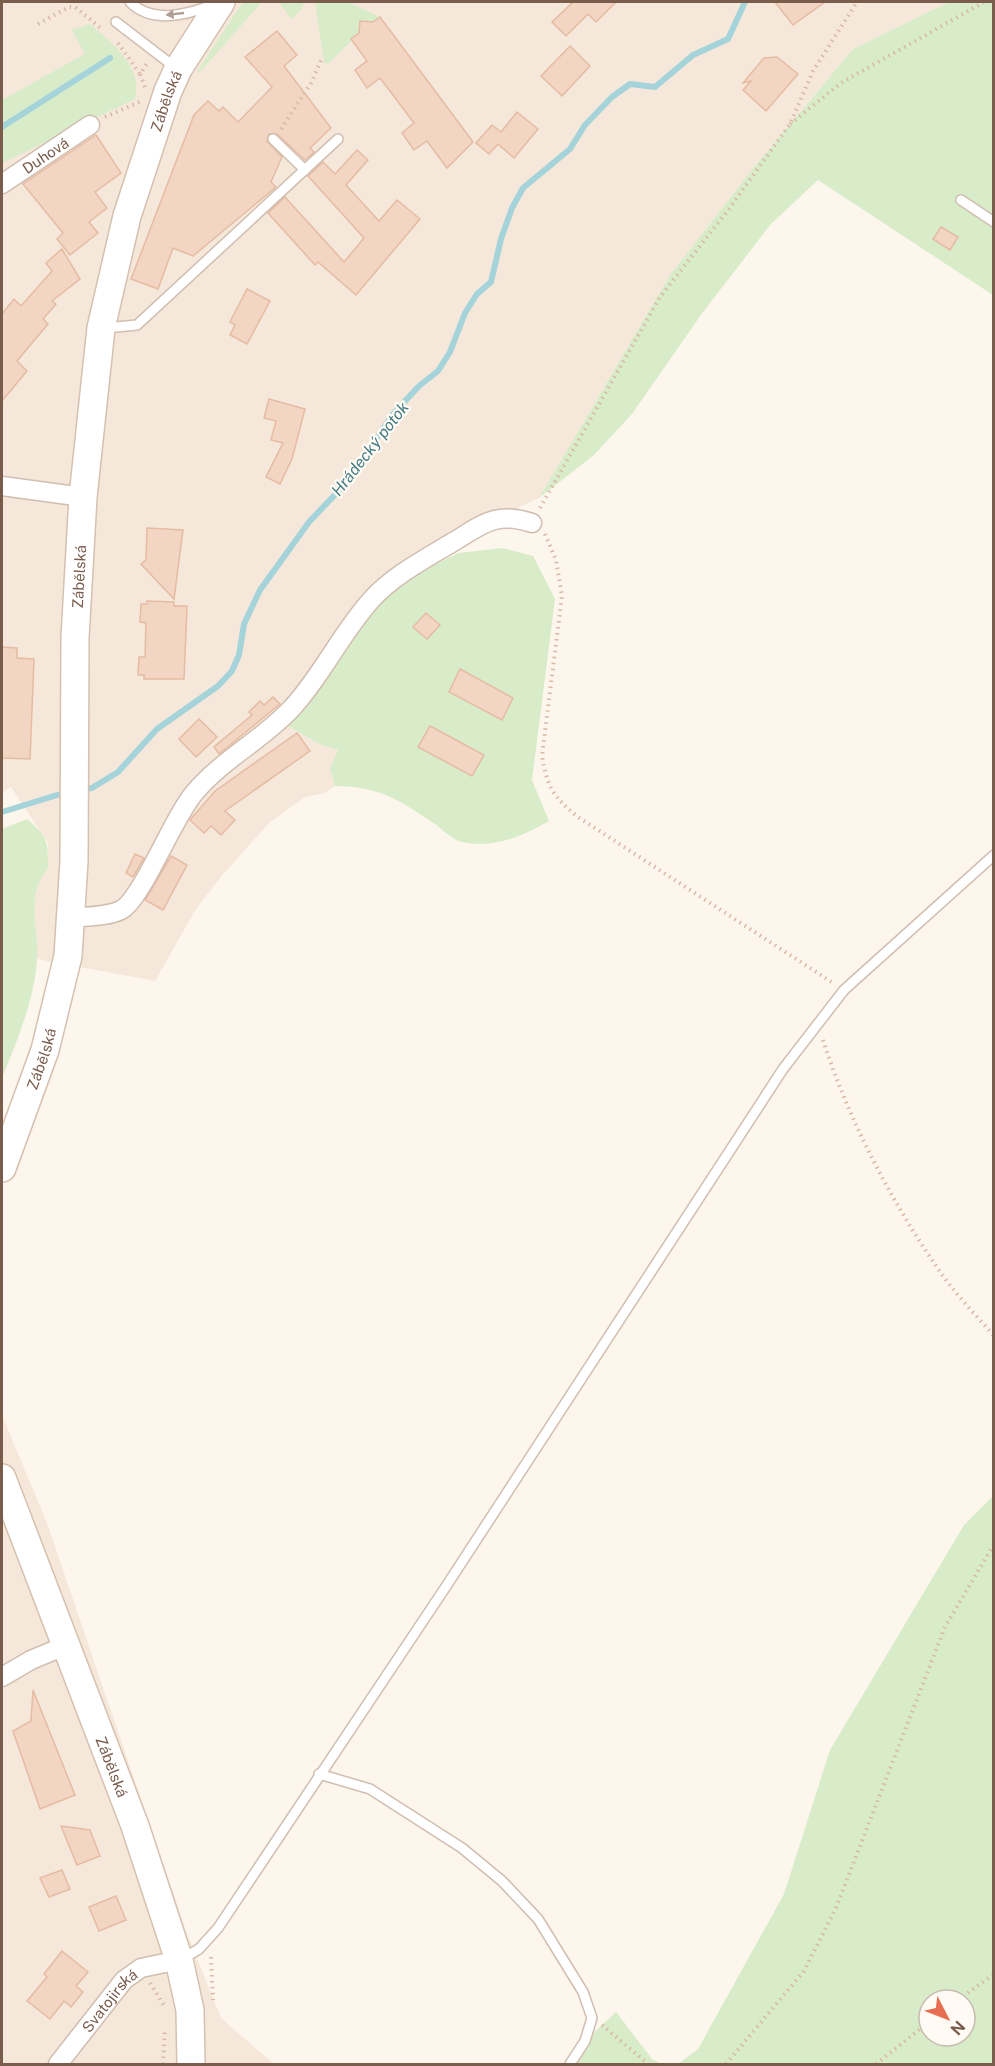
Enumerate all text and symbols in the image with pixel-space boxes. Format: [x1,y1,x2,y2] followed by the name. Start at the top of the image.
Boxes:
[165,10,184,19] one-way arrow
[147,68,185,134] street label: Zábělská
[19,134,71,177] street label: Duhová
[327,398,413,500] water label: Hrádecký potok
[68,544,89,609] street label: Zábělská
[23,1026,59,1092] street label: Zábělská
[93,1734,132,1799] street label: Zábělská
[78,1965,140,2035] street label: Svatojirská
[917,1988,977,2048] north arrow
[947,2017,969,2039] text: N

